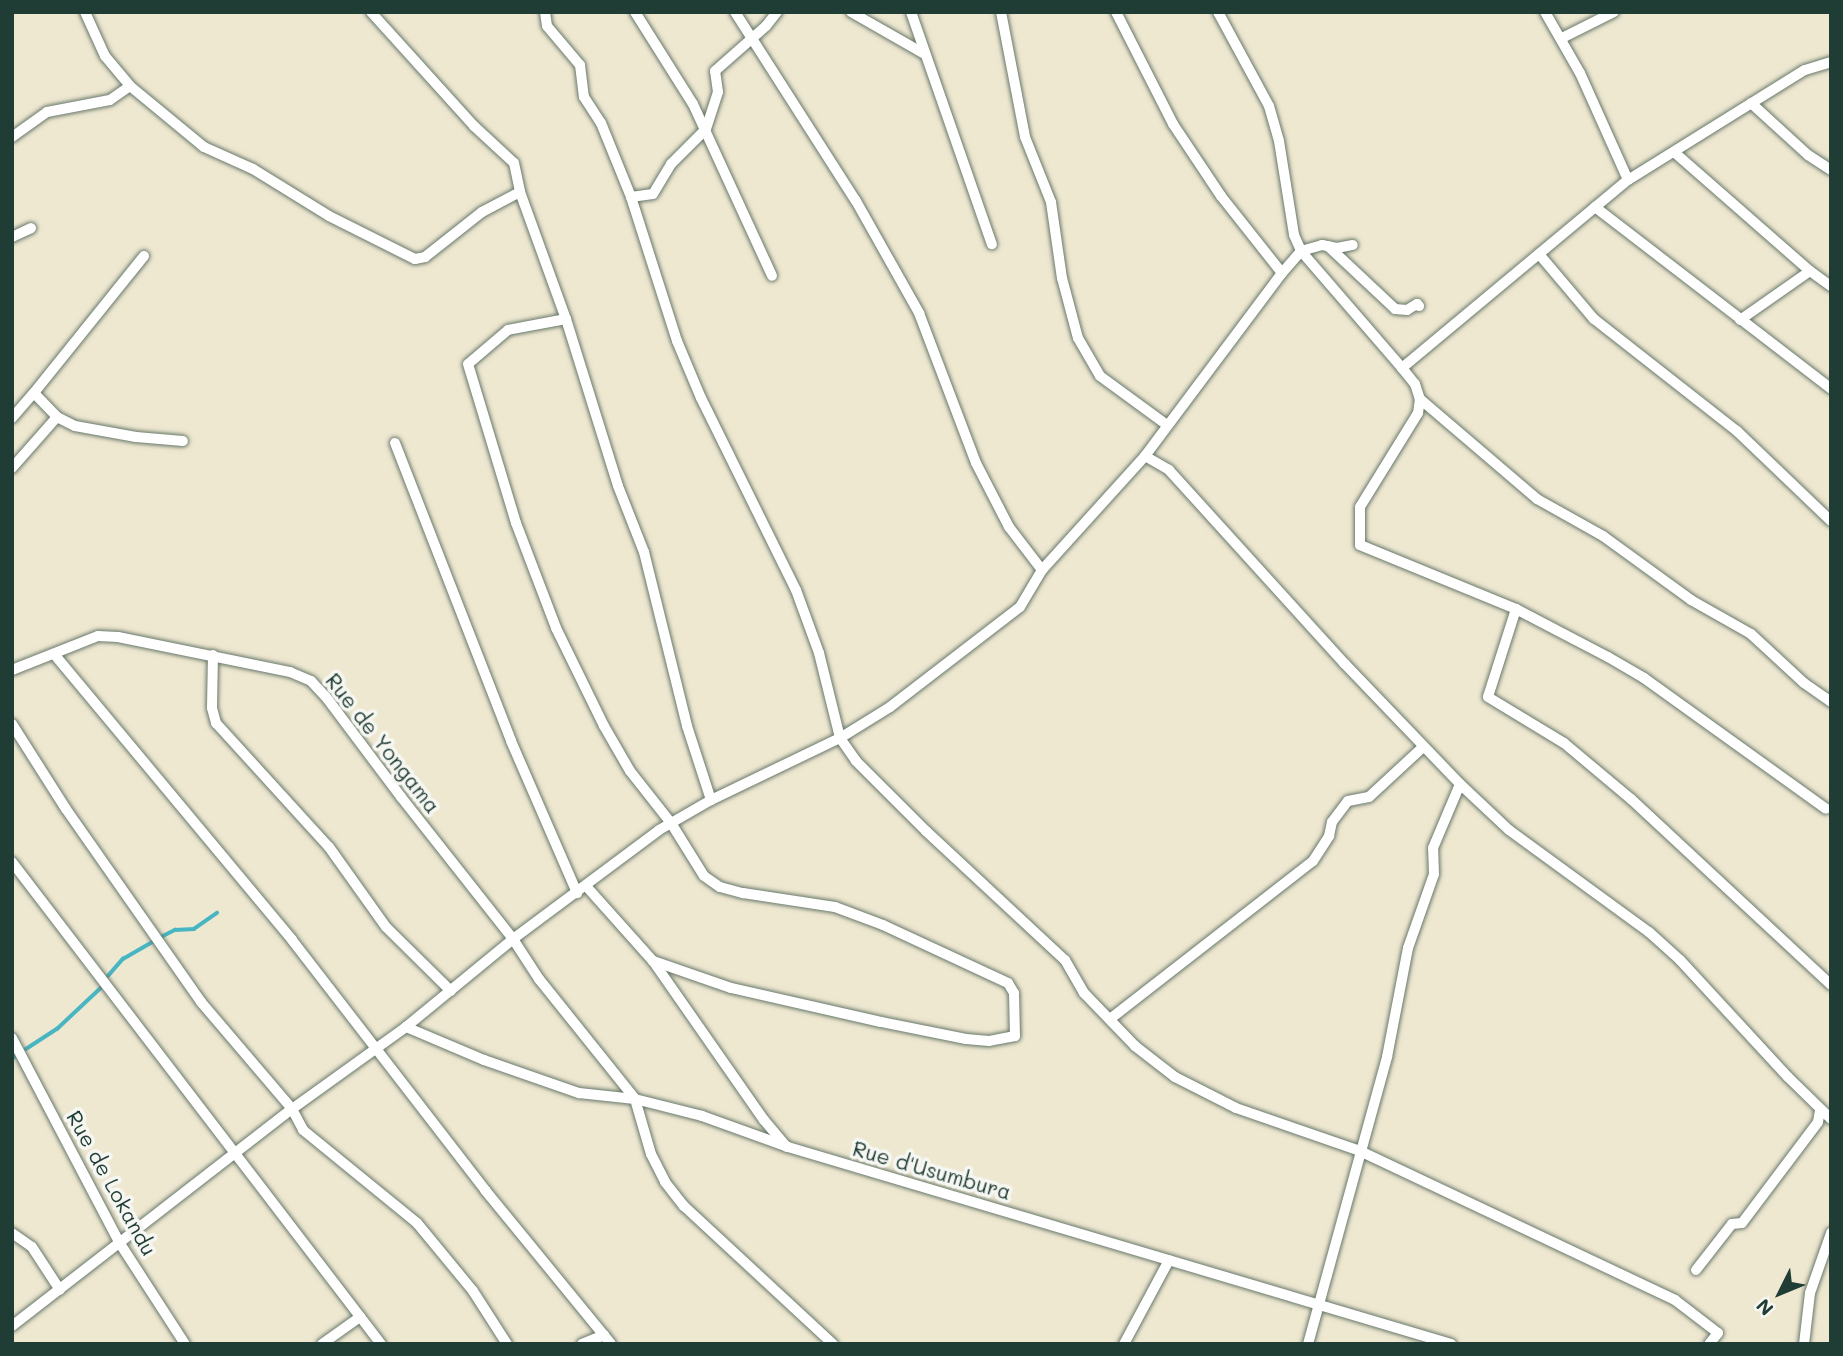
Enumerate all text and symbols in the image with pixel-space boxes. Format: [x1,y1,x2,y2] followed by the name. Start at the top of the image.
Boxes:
[321,668,445,818] street label: Rue de Yongama
[62,1106,162,1260] street label: Rue de Lokandu
[850,1135,1014,1205] street label: Rue d'Usumbura
[1745,1258,1815,1328] north arrow
[1750,1294,1778,1321] text: N

